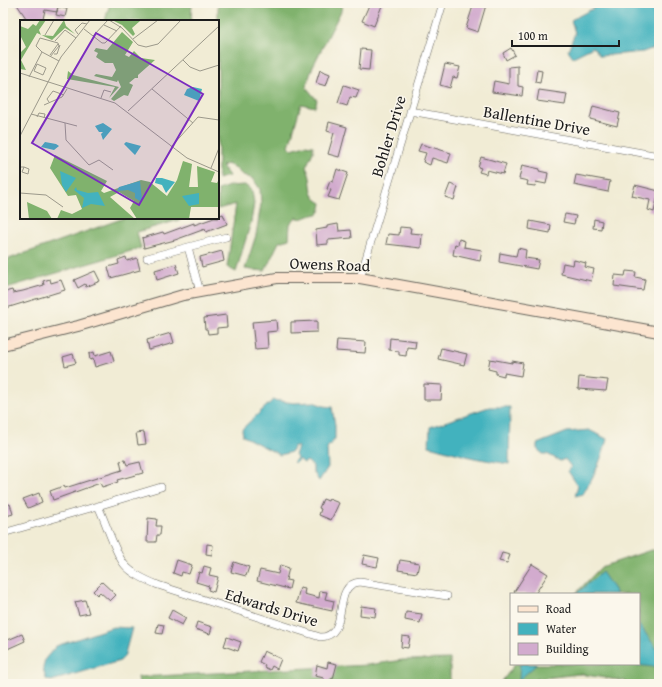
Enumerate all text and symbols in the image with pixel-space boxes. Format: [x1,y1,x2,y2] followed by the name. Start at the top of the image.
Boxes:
[20,20,219,219] inset map
[512,22,619,48] scale bar
[518,27,548,44] text: 100 m
[364,92,412,180] street label: Bohler Drive
[482,99,592,141] street label: Ballentine Drive
[289,251,371,277] street label: Owens Road
[223,581,321,633] street label: Edwards Drive
[510,593,640,665] legend
[546,600,572,617] text: Road
[546,620,576,637] text: Water
[546,640,589,657] text: Building

